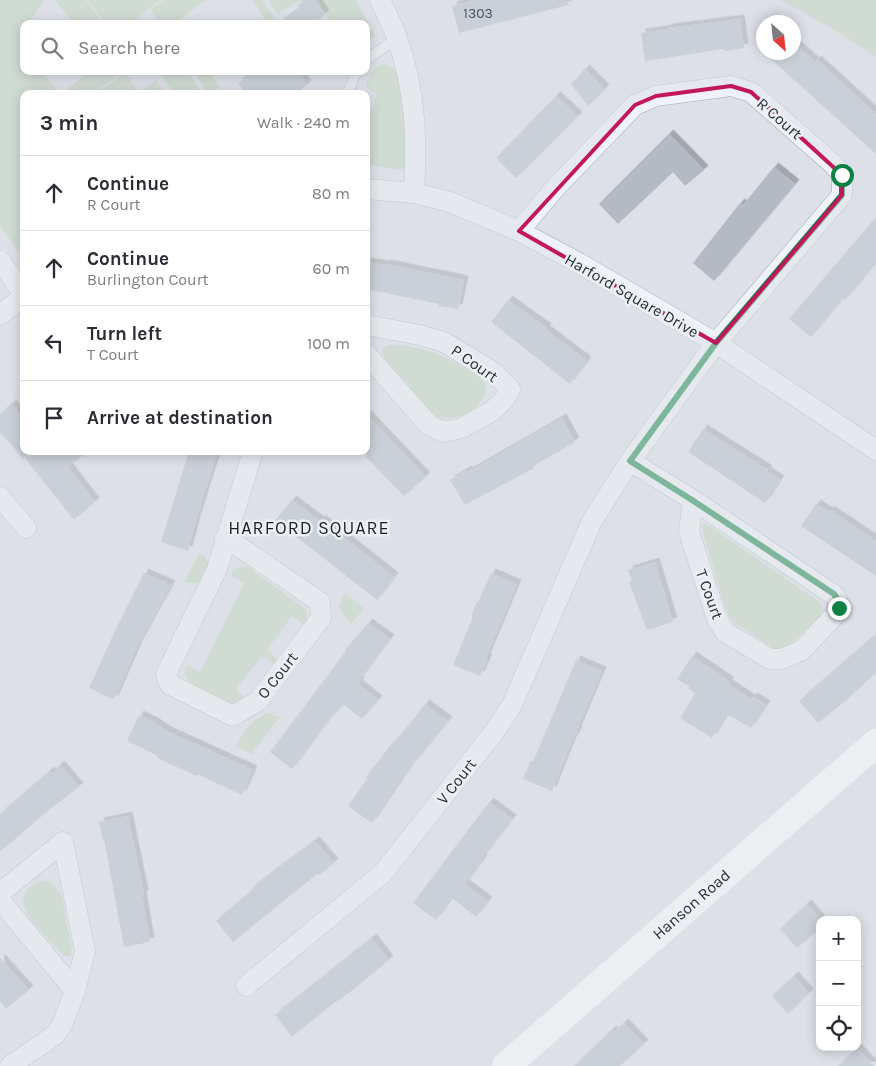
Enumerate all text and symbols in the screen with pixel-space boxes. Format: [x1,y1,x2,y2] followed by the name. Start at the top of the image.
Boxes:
[463,5,493,22] house number: 1303
[756,15,801,60] north arrow
[20,20,370,75] search box
[38,34,66,62] icon: search
[78,37,180,59] text: Search here
[753,94,806,143] street label: R Court
[40,111,98,135] text: 3 min
[257,113,350,132] text: Walk · 240 m
[831,164,854,187] route start
[87,173,169,195] text: Continue
[40,179,68,207] icon: ahead
[312,184,350,203] text: 80 m
[87,195,141,214] text: R Court
[87,248,169,270] text: Continue
[562,249,702,341] street label: Harford Square Drive
[40,254,68,282] icon: ahead
[313,259,350,278] text: 60 m
[87,270,209,289] text: Burlington Court
[87,323,162,345] text: Turn left
[40,329,68,357] icon: left
[307,334,350,353] text: 100 m
[448,341,502,386] street label: P Court
[87,345,139,364] text: T Court
[40,404,68,432] icon: arrive
[87,407,273,429] text: Arrive at destination
[228,517,390,539] district label: HARFORD SQUARE
[692,567,727,622] street label: T Court
[828,597,851,620] route end
[253,648,302,703] street label: O Court
[433,755,480,808] street label: V Court
[649,866,734,943] street label: Hanson Road
[816,916,861,1051] map controls
[816,916,861,961] button: +
[816,961,861,1006] button: −
[816,1006,861,1051] button: locate

